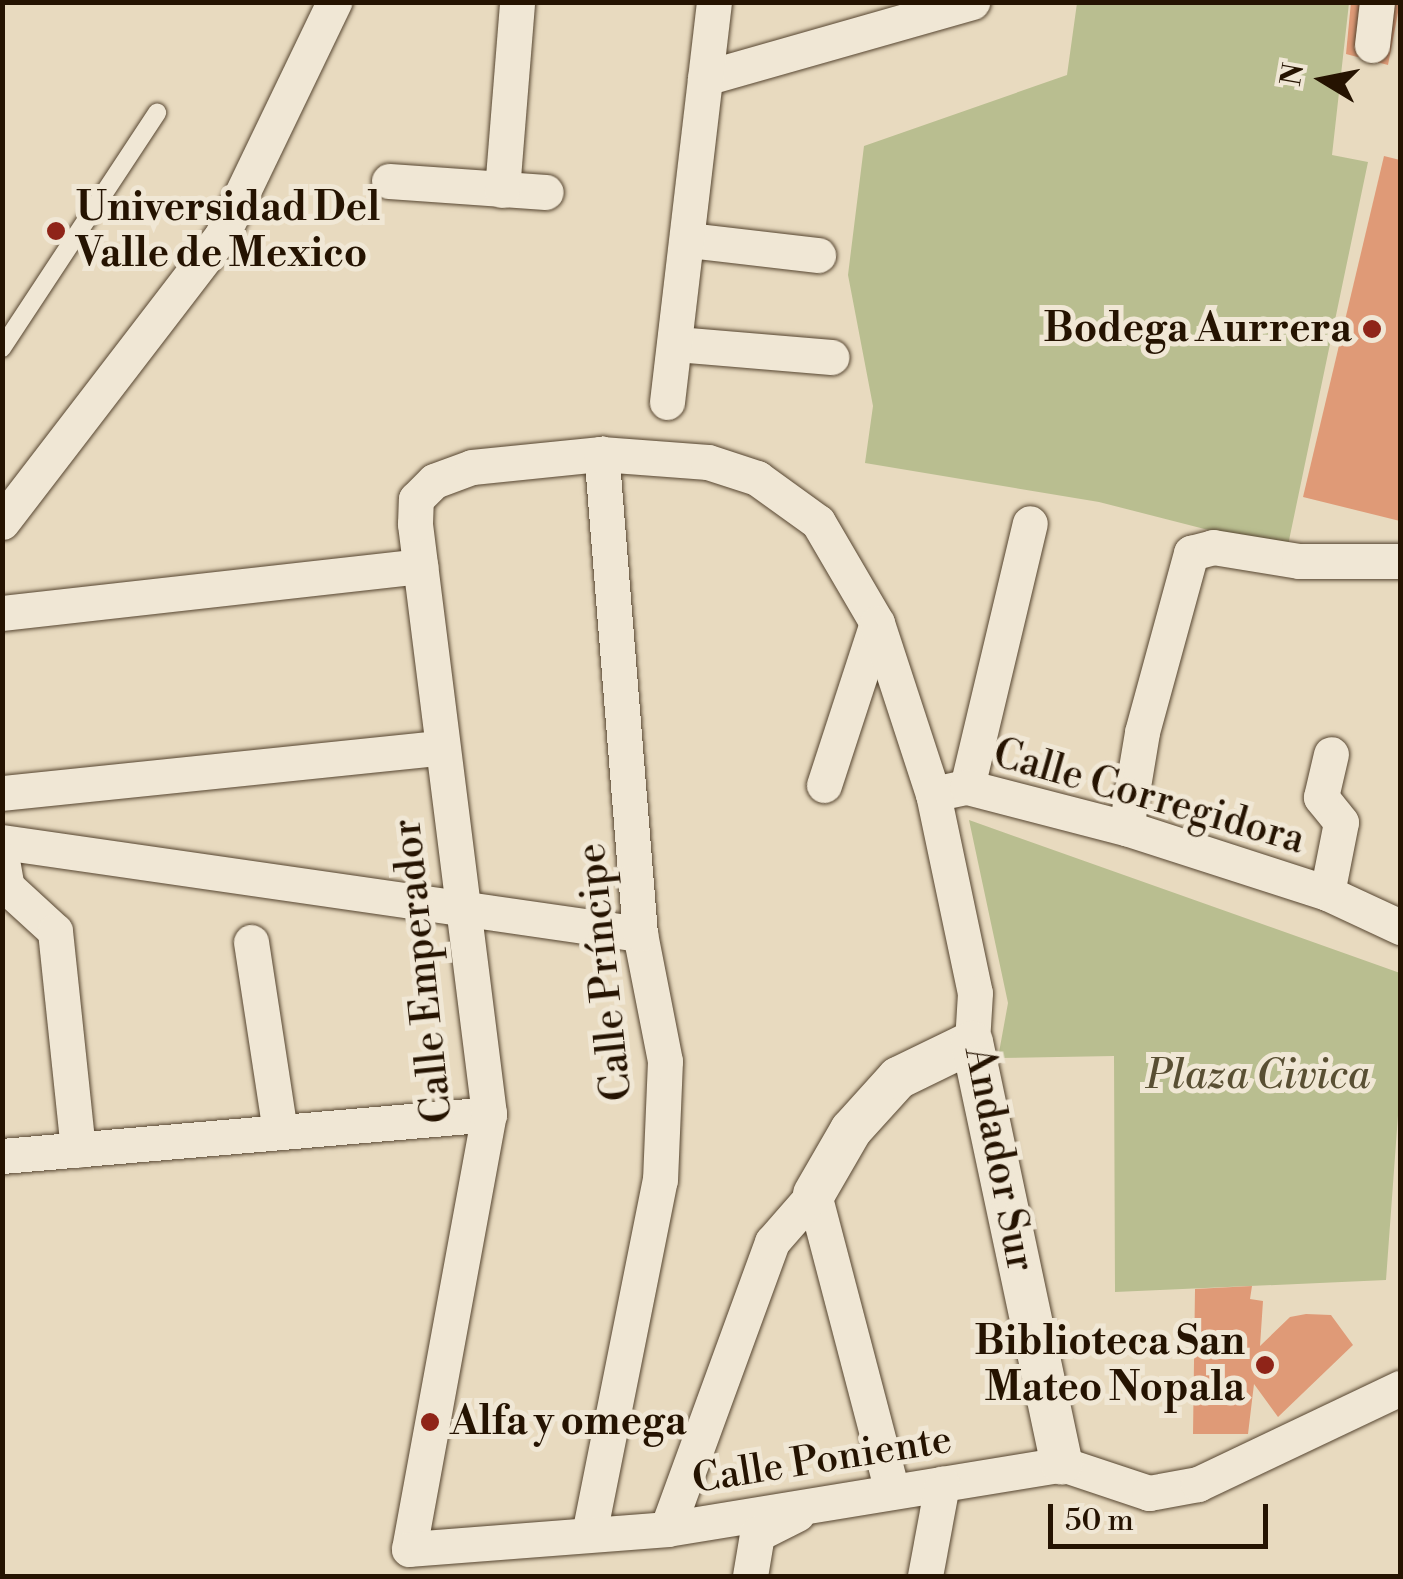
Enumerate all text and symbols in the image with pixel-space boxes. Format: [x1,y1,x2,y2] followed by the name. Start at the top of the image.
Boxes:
[1273,30,1373,130] north arrow
[1274,61,1312,89] text: N
[76,184,380,278] place label: Universidad Del Valle de Mexico
[45,220,67,242] marker: Universidad Del Valle de Mexico
[1044,305,1352,353] place label: Bodega Aurrera
[1361,318,1383,340] marker: Bodega Aurrera
[988,730,1310,864] street label: Calle Corregidora
[383,817,463,1125] street label: Calle Emperador
[568,841,642,1103] street label: Calle Príncipe
[954,1043,1044,1275] street label: Andador Sur
[1146,1052,1370,1100] park label: Plaza Civica
[974,1318,1245,1412] place label: Biblioteca San Mateo Nopala
[1254,1354,1276,1376] marker: Biblioteca San Mateo Nopala
[450,1398,687,1446] place label: Alfa y omega
[419,1411,441,1433] marker: Alfa y omega
[689,1416,955,1504] street label: Calle Poniente
[1053,1484,1273,1546] scale bar
[1065,1502,1134,1540] text: 50 m

